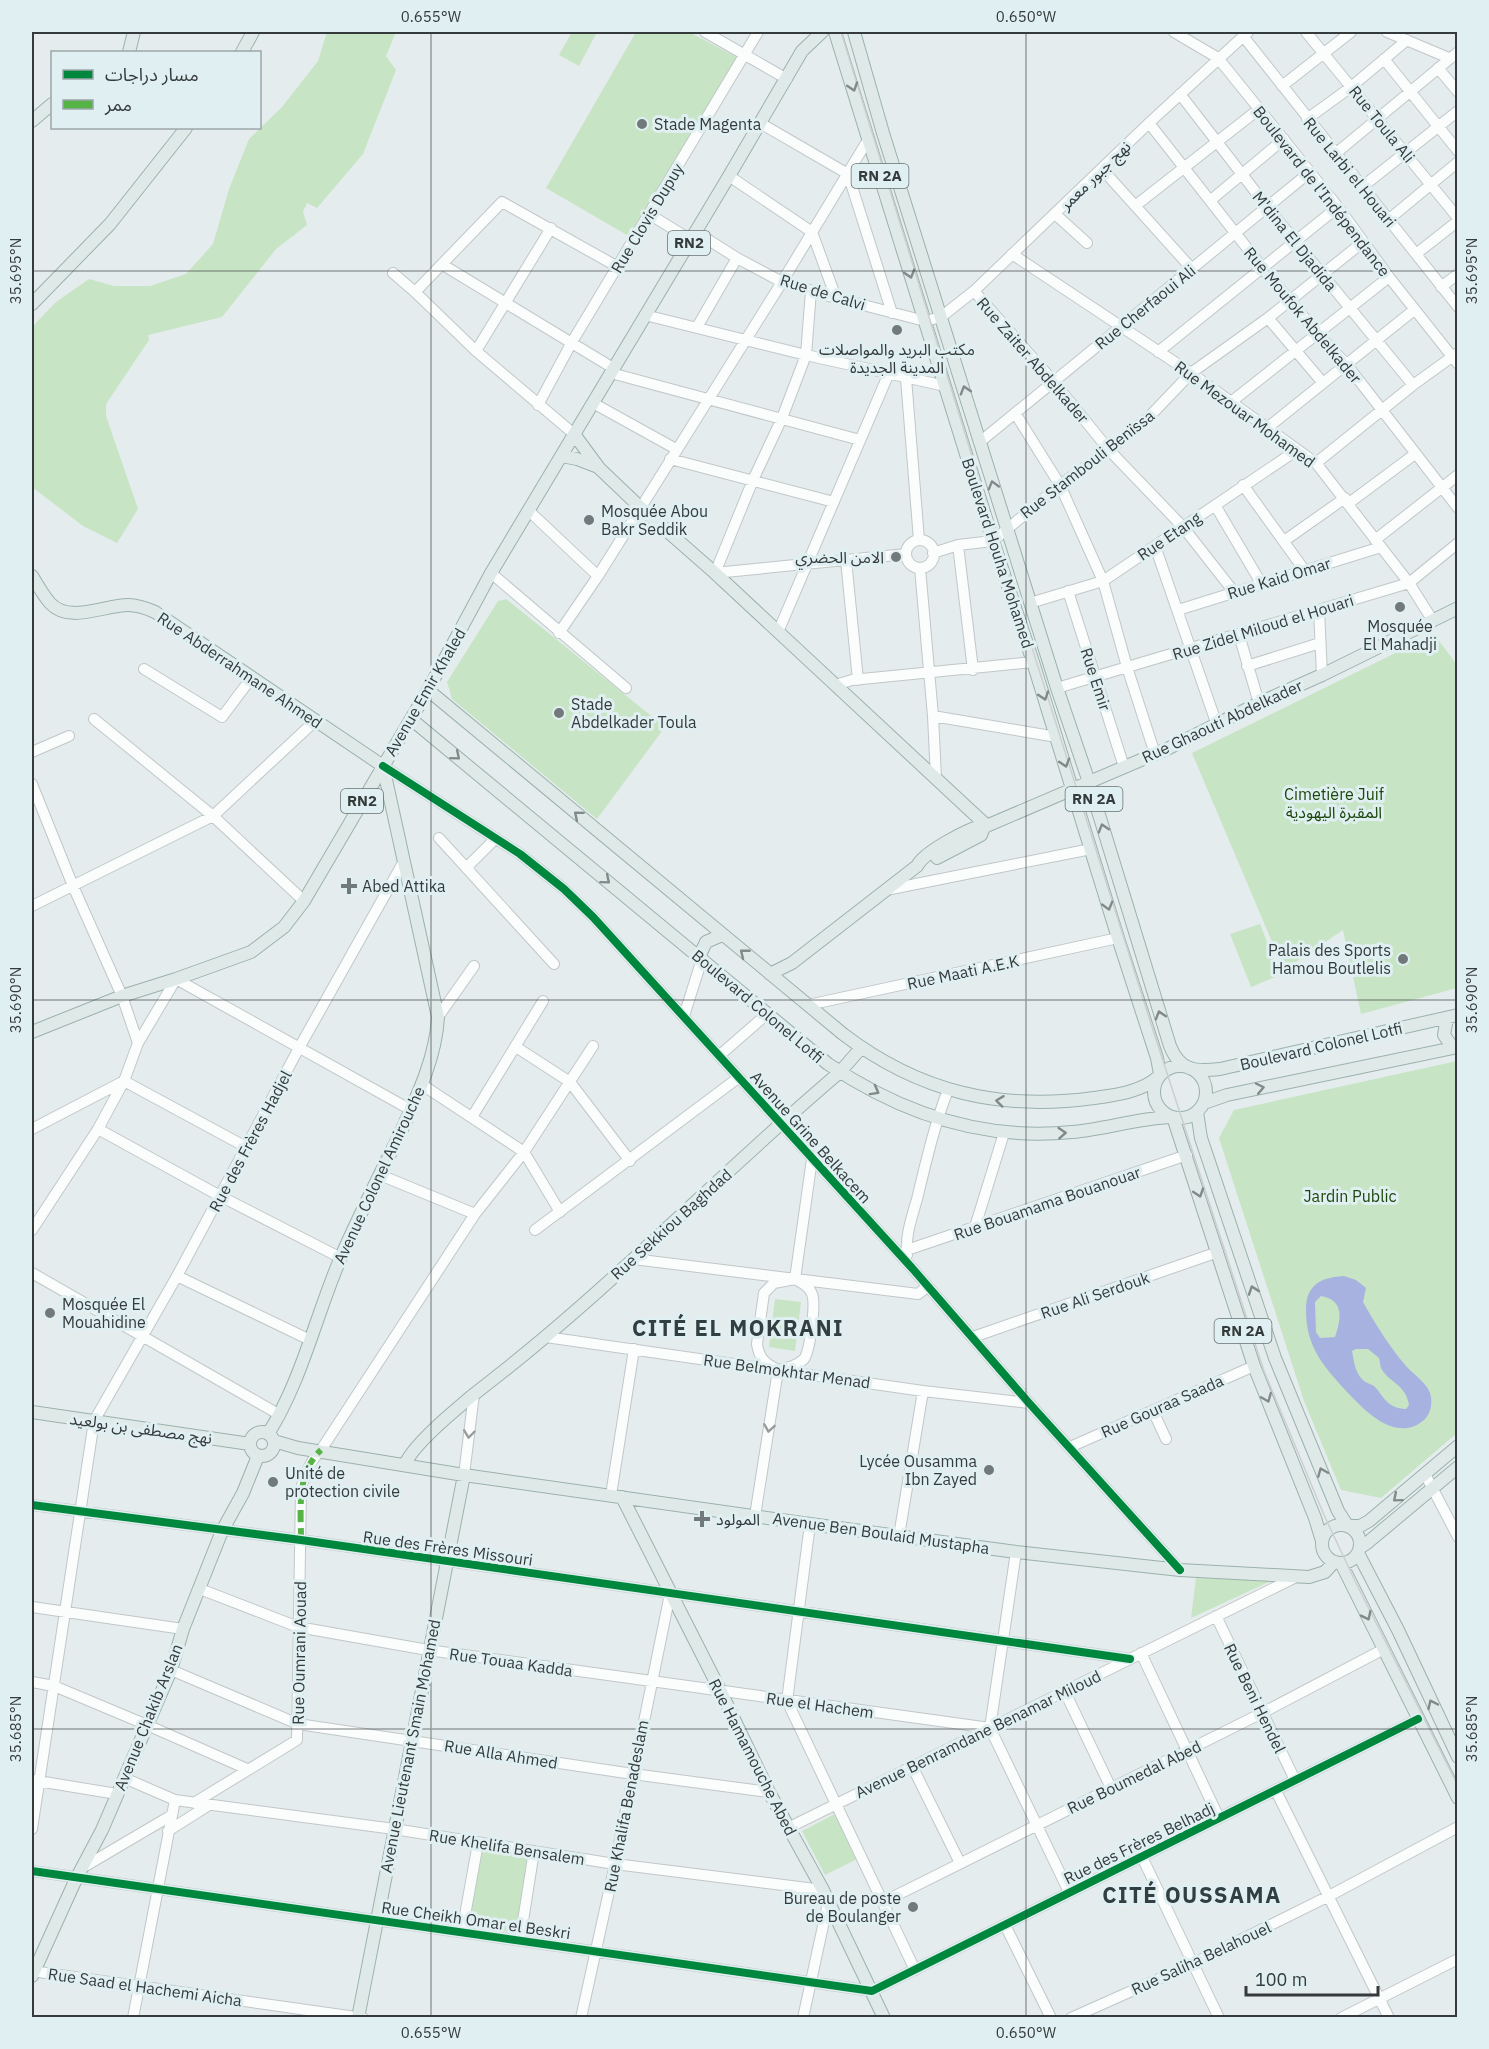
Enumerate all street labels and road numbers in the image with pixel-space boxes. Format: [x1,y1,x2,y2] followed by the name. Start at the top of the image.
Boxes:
[1345,81,1419,167] street label: Rue Toula Ali
[1249,102,1395,280] street label: Boulevard de l'Indépendance
[1299,113,1401,231] street label: Rue Larbi el Houari
[1055,136,1137,217] street label: نهج جبور معمر
[606,159,688,277] street label: Rue Clovis Dupuy
[852,164,908,188] road number: RN 2A
[1249,187,1342,295] street label: M'dina El Djadida
[668,231,710,255] road number: RN2
[1240,243,1366,387] street label: Rue Moufok Abdelkader
[1091,260,1199,354] street label: Rue Cherfaoui Ali
[778,270,868,314] street label: Rue de Calvi
[973,293,1093,427] street label: Rue Zaiter Abdelkader
[1171,356,1319,472] street label: Rue Mezouar Mohamed
[1016,405,1159,523] street label: Rue Stambouli Benïssa
[958,455,1038,651] street label: Boulevard Houha Mohamed
[1133,507,1205,565] street label: Rue Etang
[1225,553,1333,603] street label: Rue Kaid Omar
[1170,590,1356,664] street label: Rue Zidel Miloud el Houari
[154,607,326,733] street label: Rue Abderrahmane Ahmed
[380,624,470,760] street label: Avenue Emir Khaled
[1076,645,1116,713] street label: Rue Emir
[1139,675,1306,767] street label: Rue Ghaouti Abdelkader
[1066,787,1122,811] road number: RN 2A
[341,789,383,813] road number: RN2
[688,945,828,1067] street label: Boulevard Colonel Lotfi
[905,950,1021,994] street label: Rue Maati A.E.K
[1238,1018,1404,1074] street label: Boulevard Colonel Lotfi
[204,1067,296,1215] street label: Rue des Frères Hadjel
[746,1067,876,1207] street label: Avenue Grine Belkacem
[329,1083,429,1267] street label: Avenue Colonel Amirouche
[951,1162,1143,1244] street label: Rue Bouamama Bouanouar
[606,1164,736,1284] street label: Rue Sekkiou Baghdad
[1038,1267,1153,1323] street label: Rue Ali Serdouk
[1214,1319,1272,1343] road number: RN 2A
[702,1349,872,1393] street label: Rue Belmokhtar Menad
[1098,1370,1227,1442] street label: Rue Gouraa Saada
[68,1408,213,1451] street label: نهج مصطفى بن بولعيد
[771,1508,991,1558] street label: Avenue Ben Boulaid Mustapha
[362,1526,534,1570] street label: Rue des Frères Missouri
[288,1581,310,1725] street label: Rue Oumrani Aouad
[376,1618,444,1874] street label: Avenue Lieutenant Smain Mohamed
[1220,1640,1290,1756] street label: Rue Beni Hendel
[109,1641,187,1793] street label: Avenue Chakib Arslan
[448,1643,574,1681] street label: Rue Touaa Kadda
[852,1666,1104,1802] street label: Avenue Benramdane Benamar Miloud
[705,1675,801,1839] street label: Rue Hamamouche Abed
[765,1688,875,1722] street label: Rue el Hachem
[599,1718,653,1894] street label: Rue Khalifa Benadeslam
[443,1735,559,1773] street label: Rue Alla Ahmed
[1064,1736,1204,1818] street label: Rue Boumedal Abed
[1060,1798,1218,1888] street label: Rue des Frères Belhadj
[428,1825,586,1869] street label: Rue Khelifa Bensalem
[380,1897,572,1943] street label: Rue Cheikh Omar el Beskri
[1128,1917,1274,1999] street label: Rue Saliha Belahouel
[47,1963,244,2011] street label: Rue Saad el Hachemi Aicha

